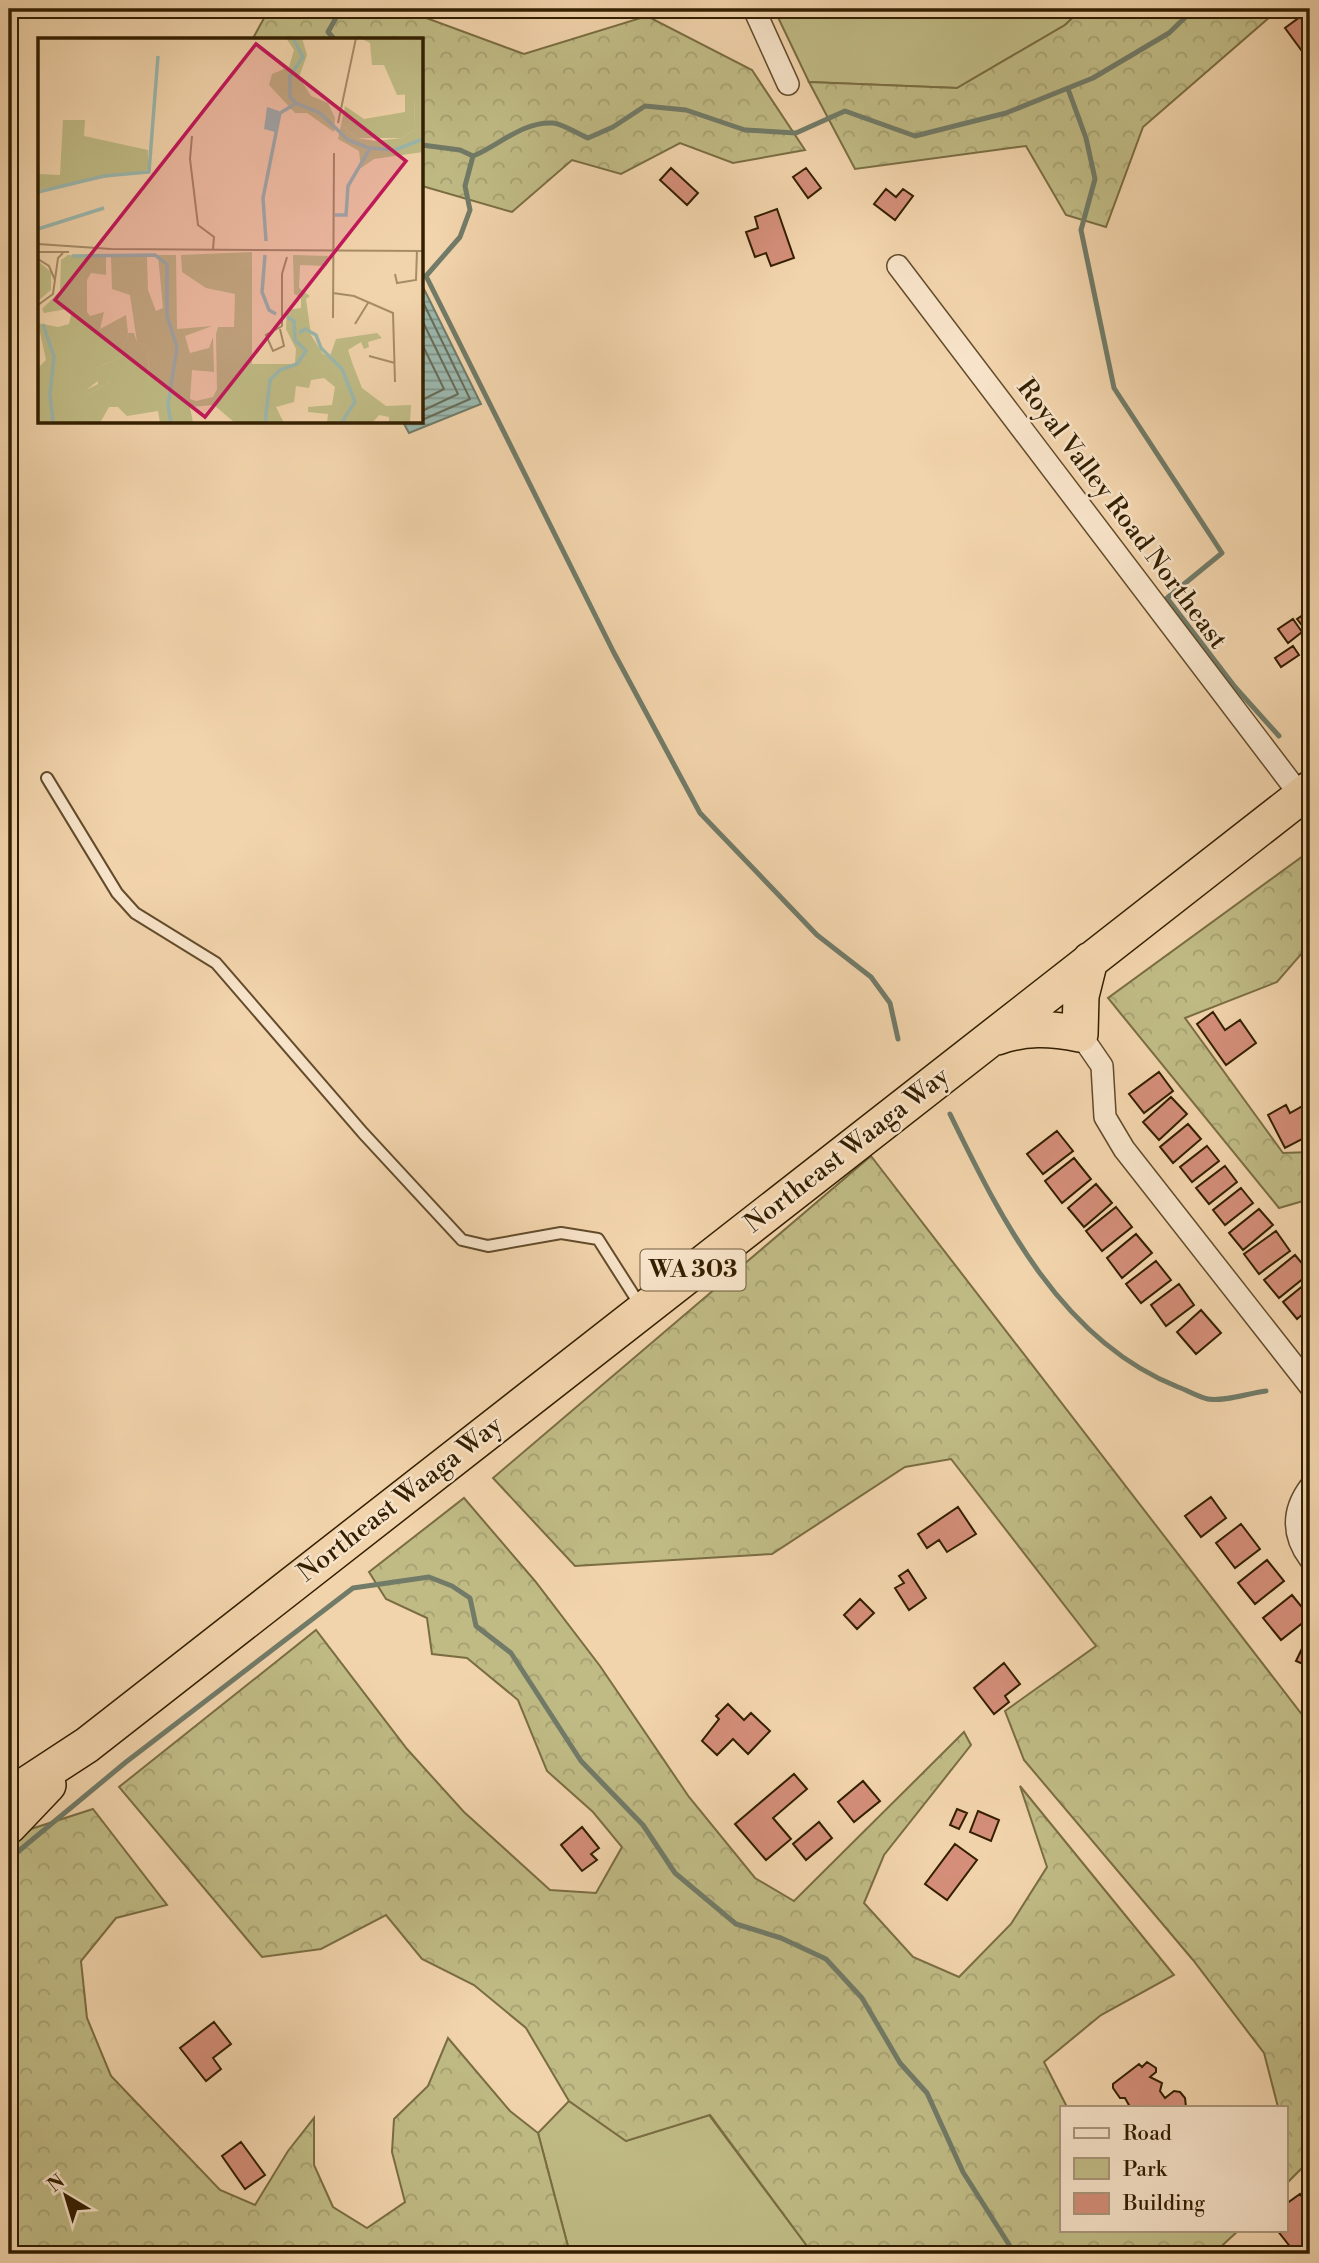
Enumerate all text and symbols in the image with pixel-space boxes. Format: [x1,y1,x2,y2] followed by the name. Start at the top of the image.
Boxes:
[38,38,424,424] inset map
[1010,373,1234,655] street label: Royal Valley Road Northeast
[738,1060,956,1240] street label: Northeast Waaga Way
[640,1250,746,1290] road number: WA 303
[291,1409,509,1589] street label: Northeast Waaga Way
[1060,2106,1288,2232] legend
[1123,2121,1172,2147] text: Road
[1123,2157,1168,2183] text: Park
[32,2162,102,2232] north arrow
[43,2169,69,2197] text: N
[1122,2191,1205,2217] text: Building

